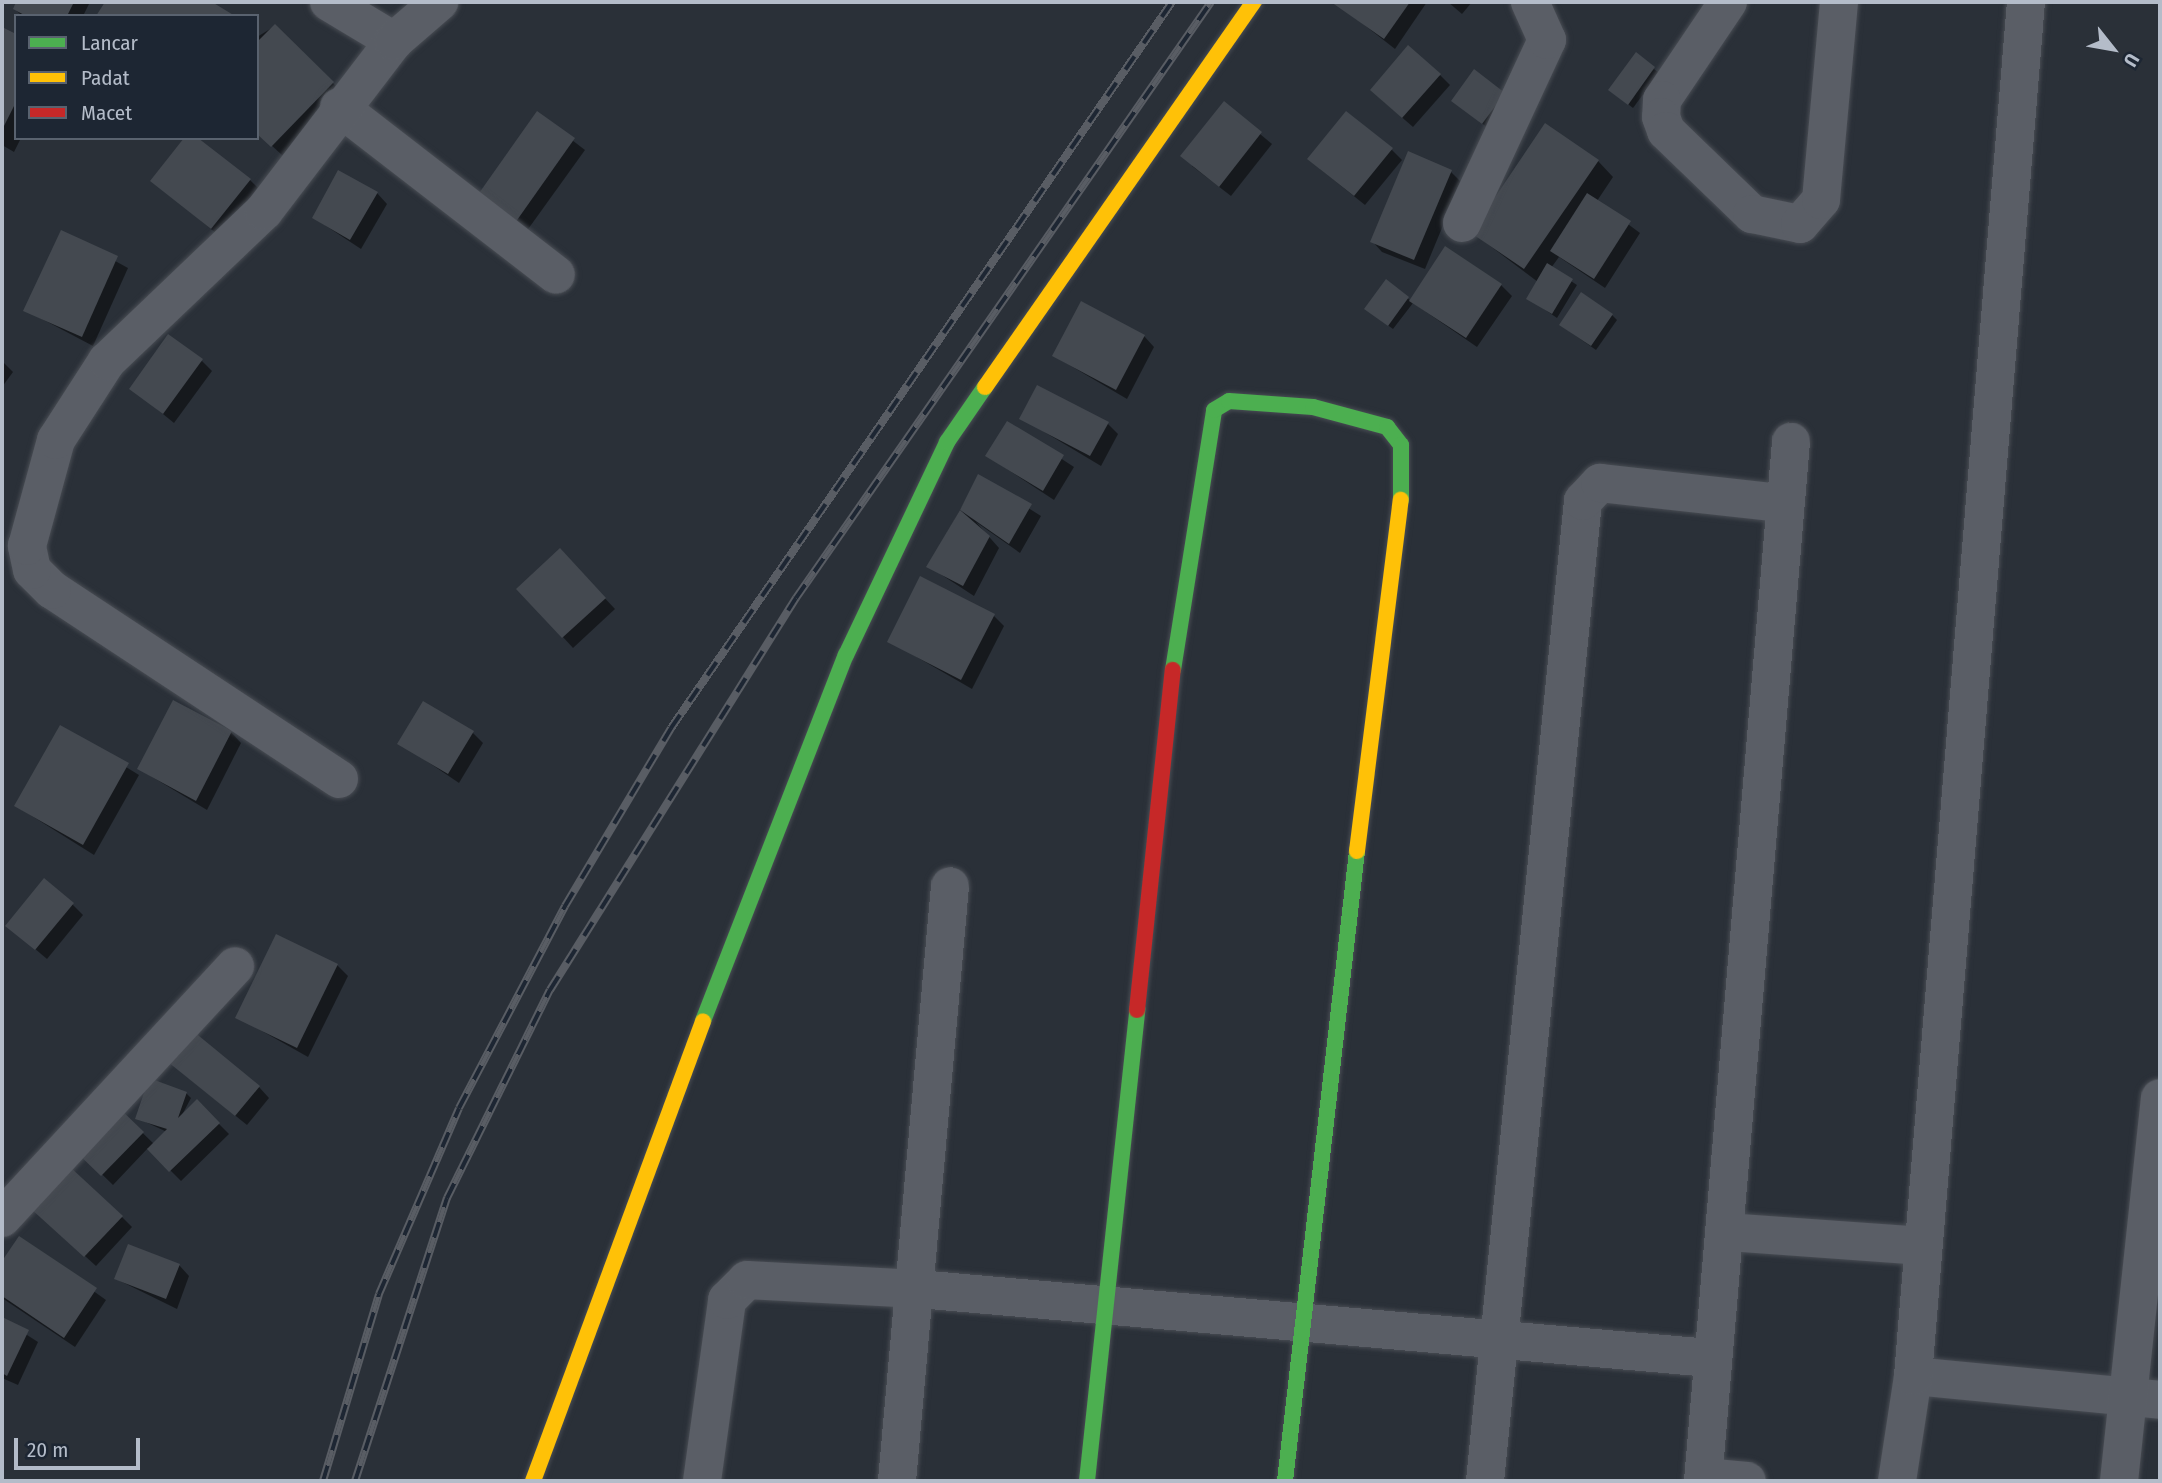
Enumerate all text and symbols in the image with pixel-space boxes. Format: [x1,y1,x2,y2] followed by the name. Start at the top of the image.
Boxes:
[14,14,259,140] legend
[2078,14,2148,84] north arrow
[81,30,138,56] text: Lancar
[2119,49,2144,71] text: U
[81,65,130,91] text: Padat
[81,100,132,126] text: Macet
[18,1424,144,1468] scale bar
[27,1437,68,1463] text: 20 m

